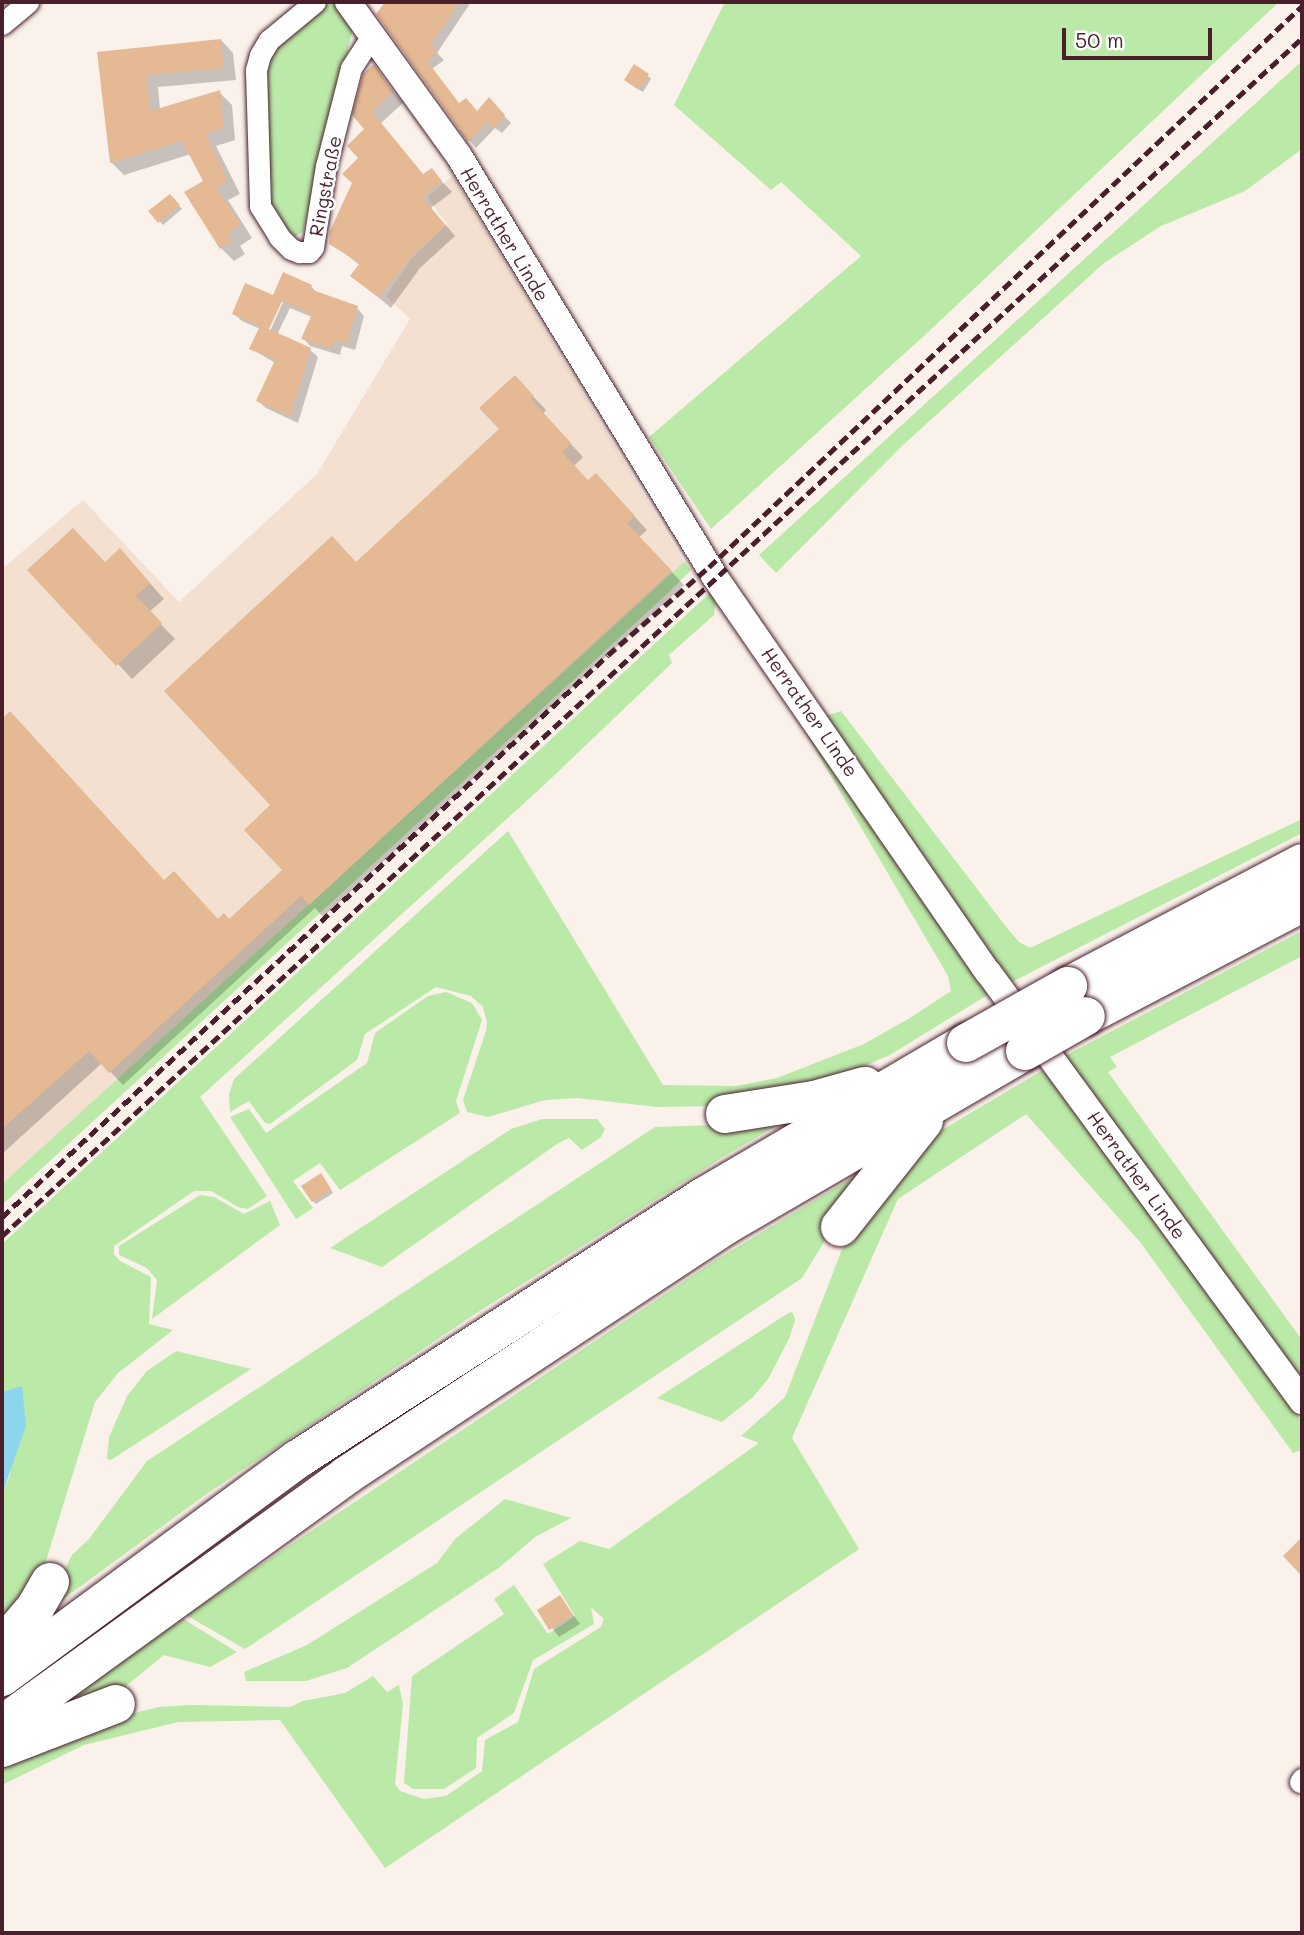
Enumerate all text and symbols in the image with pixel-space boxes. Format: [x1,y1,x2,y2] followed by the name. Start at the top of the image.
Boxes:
[1066,14,1216,58] scale bar
[1075,26,1124,53] text: 50 m
[304,134,346,238] street label: Ringstraße
[456,163,554,305] street label: Herrather Linde
[757,643,863,781] street label: Herrather Linde
[1083,1106,1191,1244] street label: Herrather Linde

